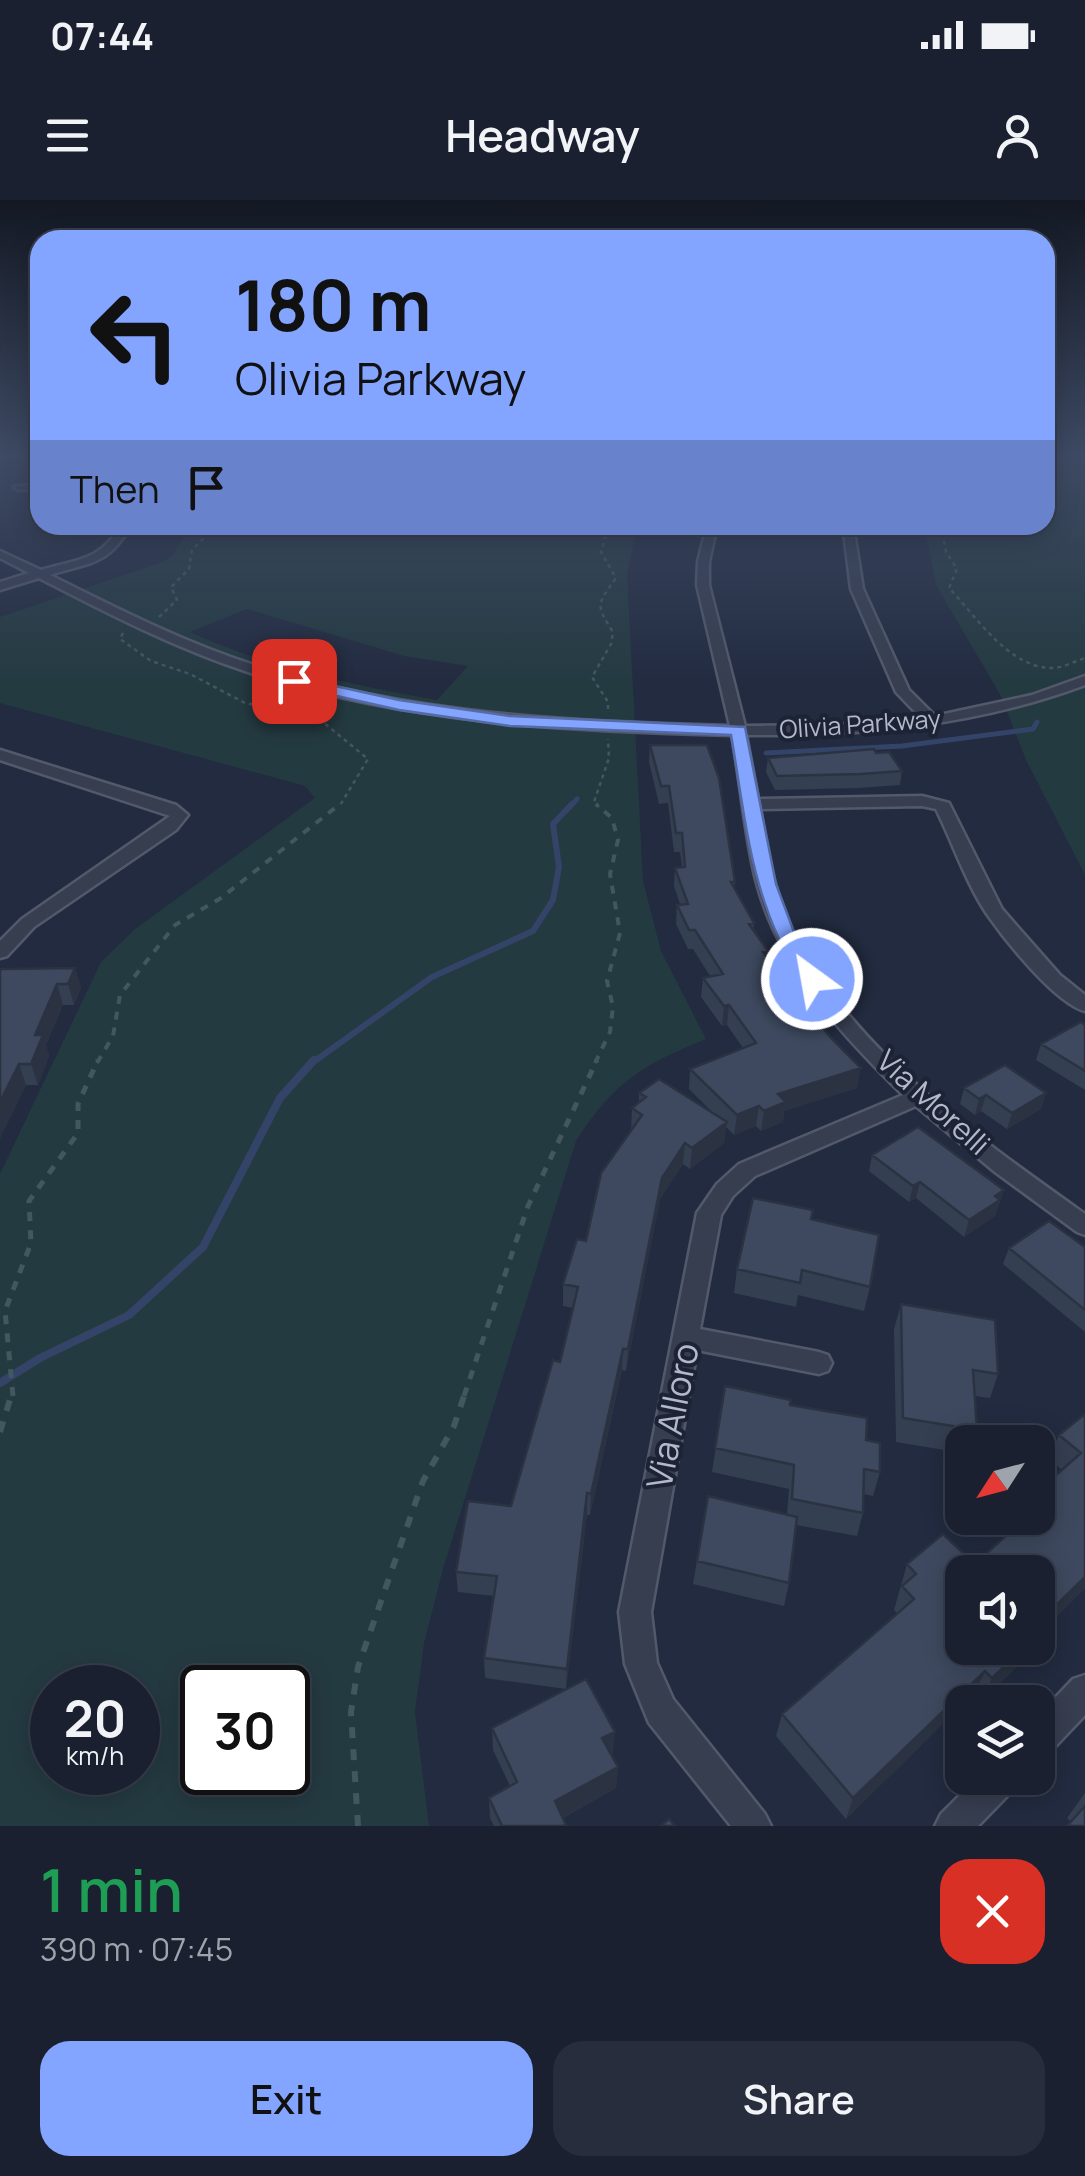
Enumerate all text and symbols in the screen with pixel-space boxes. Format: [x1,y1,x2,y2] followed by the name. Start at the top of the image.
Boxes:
[50,9,154,61] text: 07:44
[445,104,640,166] text: Headway
[40,108,95,163] icon: menu
[990,108,1045,163] icon: person
[235,256,432,352] text: 180 m
[70,270,200,400] icon: left
[235,347,526,409] text: Olivia Parkway
[179,460,234,515] icon: arrive
[70,462,159,514] text: Then
[252,639,337,724] pin
[267,654,322,709] icon: arrive
[778,700,942,747] street label: Olivia Parkway
[760,927,864,1031] position arrow
[869,1040,999,1164] street label: Via Morelli
[634,1339,710,1493] street label: Via Alloro
[945,1425,1055,1535] north arrow
[945,1425,1055,1795] map controls
[945,1555,1055,1665] button: sound
[180,1665,310,1795] speed limit sign: 30
[64,1684,126,1752] text: 20
[945,1685,1055,1795] button: layers
[66,1738,124,1773] text: km/h
[40,1848,183,1930] text: 1 min
[940,1859,1045,1964] button: close
[40,1927,233,1971] text: 390 m · 07:45
[40,2041,533,2156] button: Exit
[553,2041,1045,2156] button: Share

